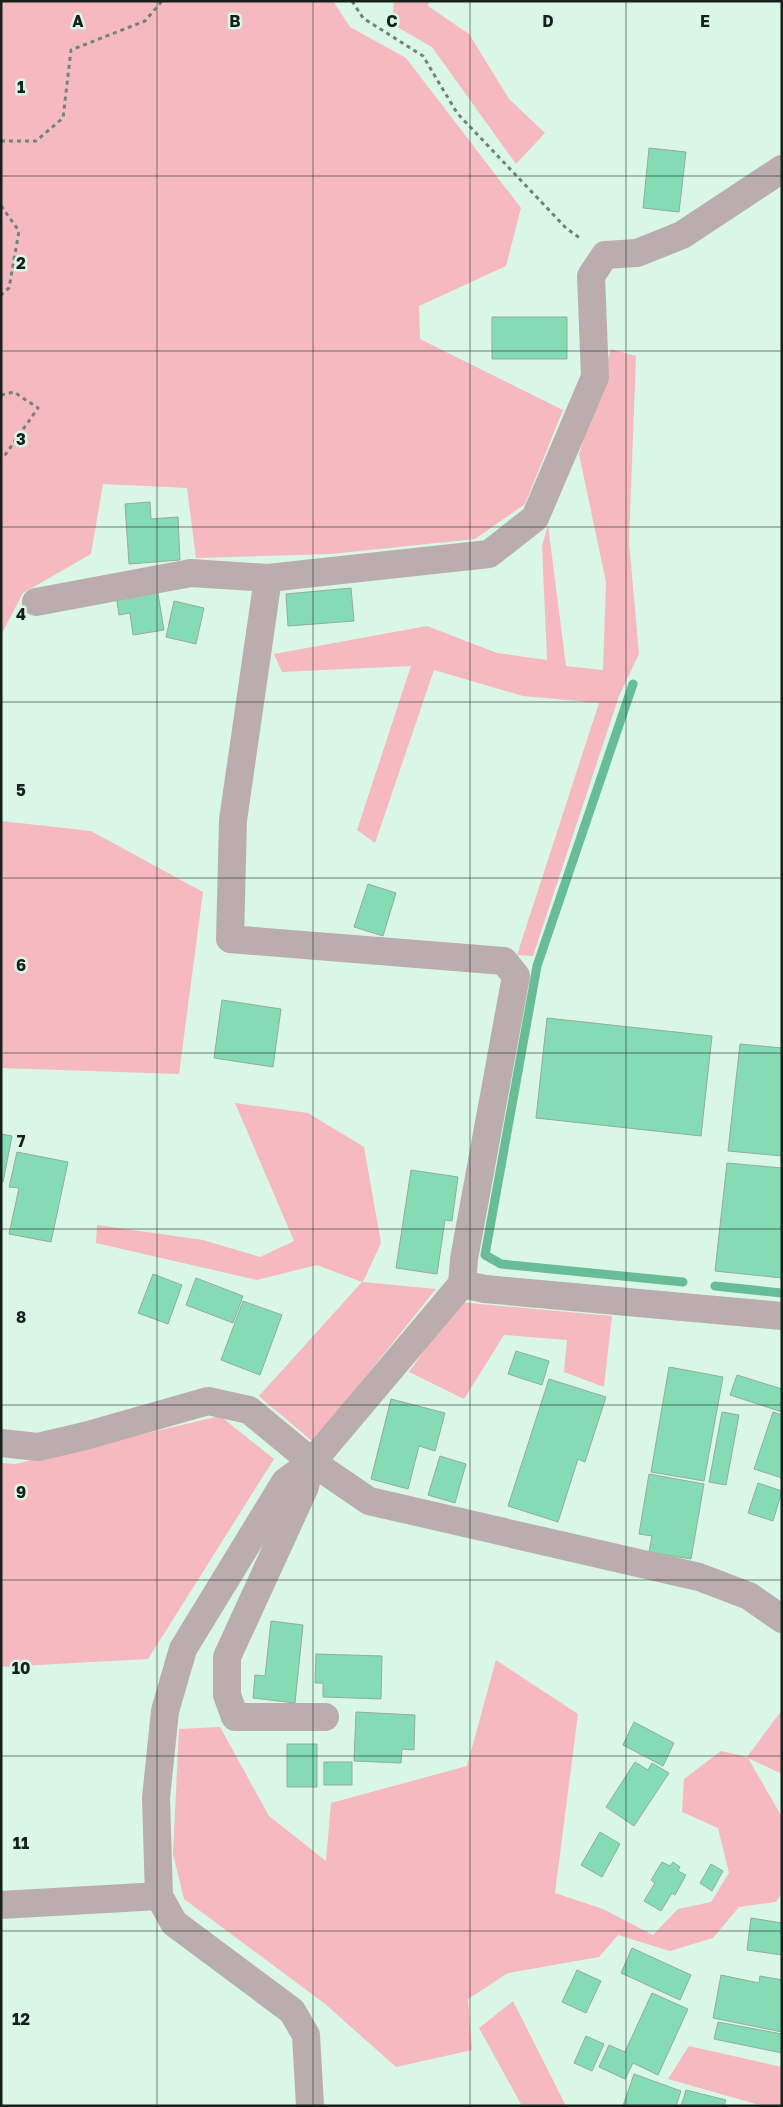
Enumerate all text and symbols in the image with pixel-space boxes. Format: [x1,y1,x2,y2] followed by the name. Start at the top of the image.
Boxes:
[72,11,84,31] text: A
[229,11,241,31] text: B
[386,11,398,31] text: C
[542,11,554,31] text: D
[700,11,710,31] text: E
[17,77,25,97] text: 1
[16,253,26,273] text: 2
[16,429,26,449] text: 3
[16,604,26,624] text: 4
[16,780,26,800] text: 5
[16,955,26,975] text: 6
[17,1131,26,1151] text: 7
[16,1307,26,1327] text: 8
[16,1482,26,1502] text: 9
[12,1658,30,1678] text: 10
[13,1833,29,1853] text: 11
[12,2009,30,2029] text: 12

